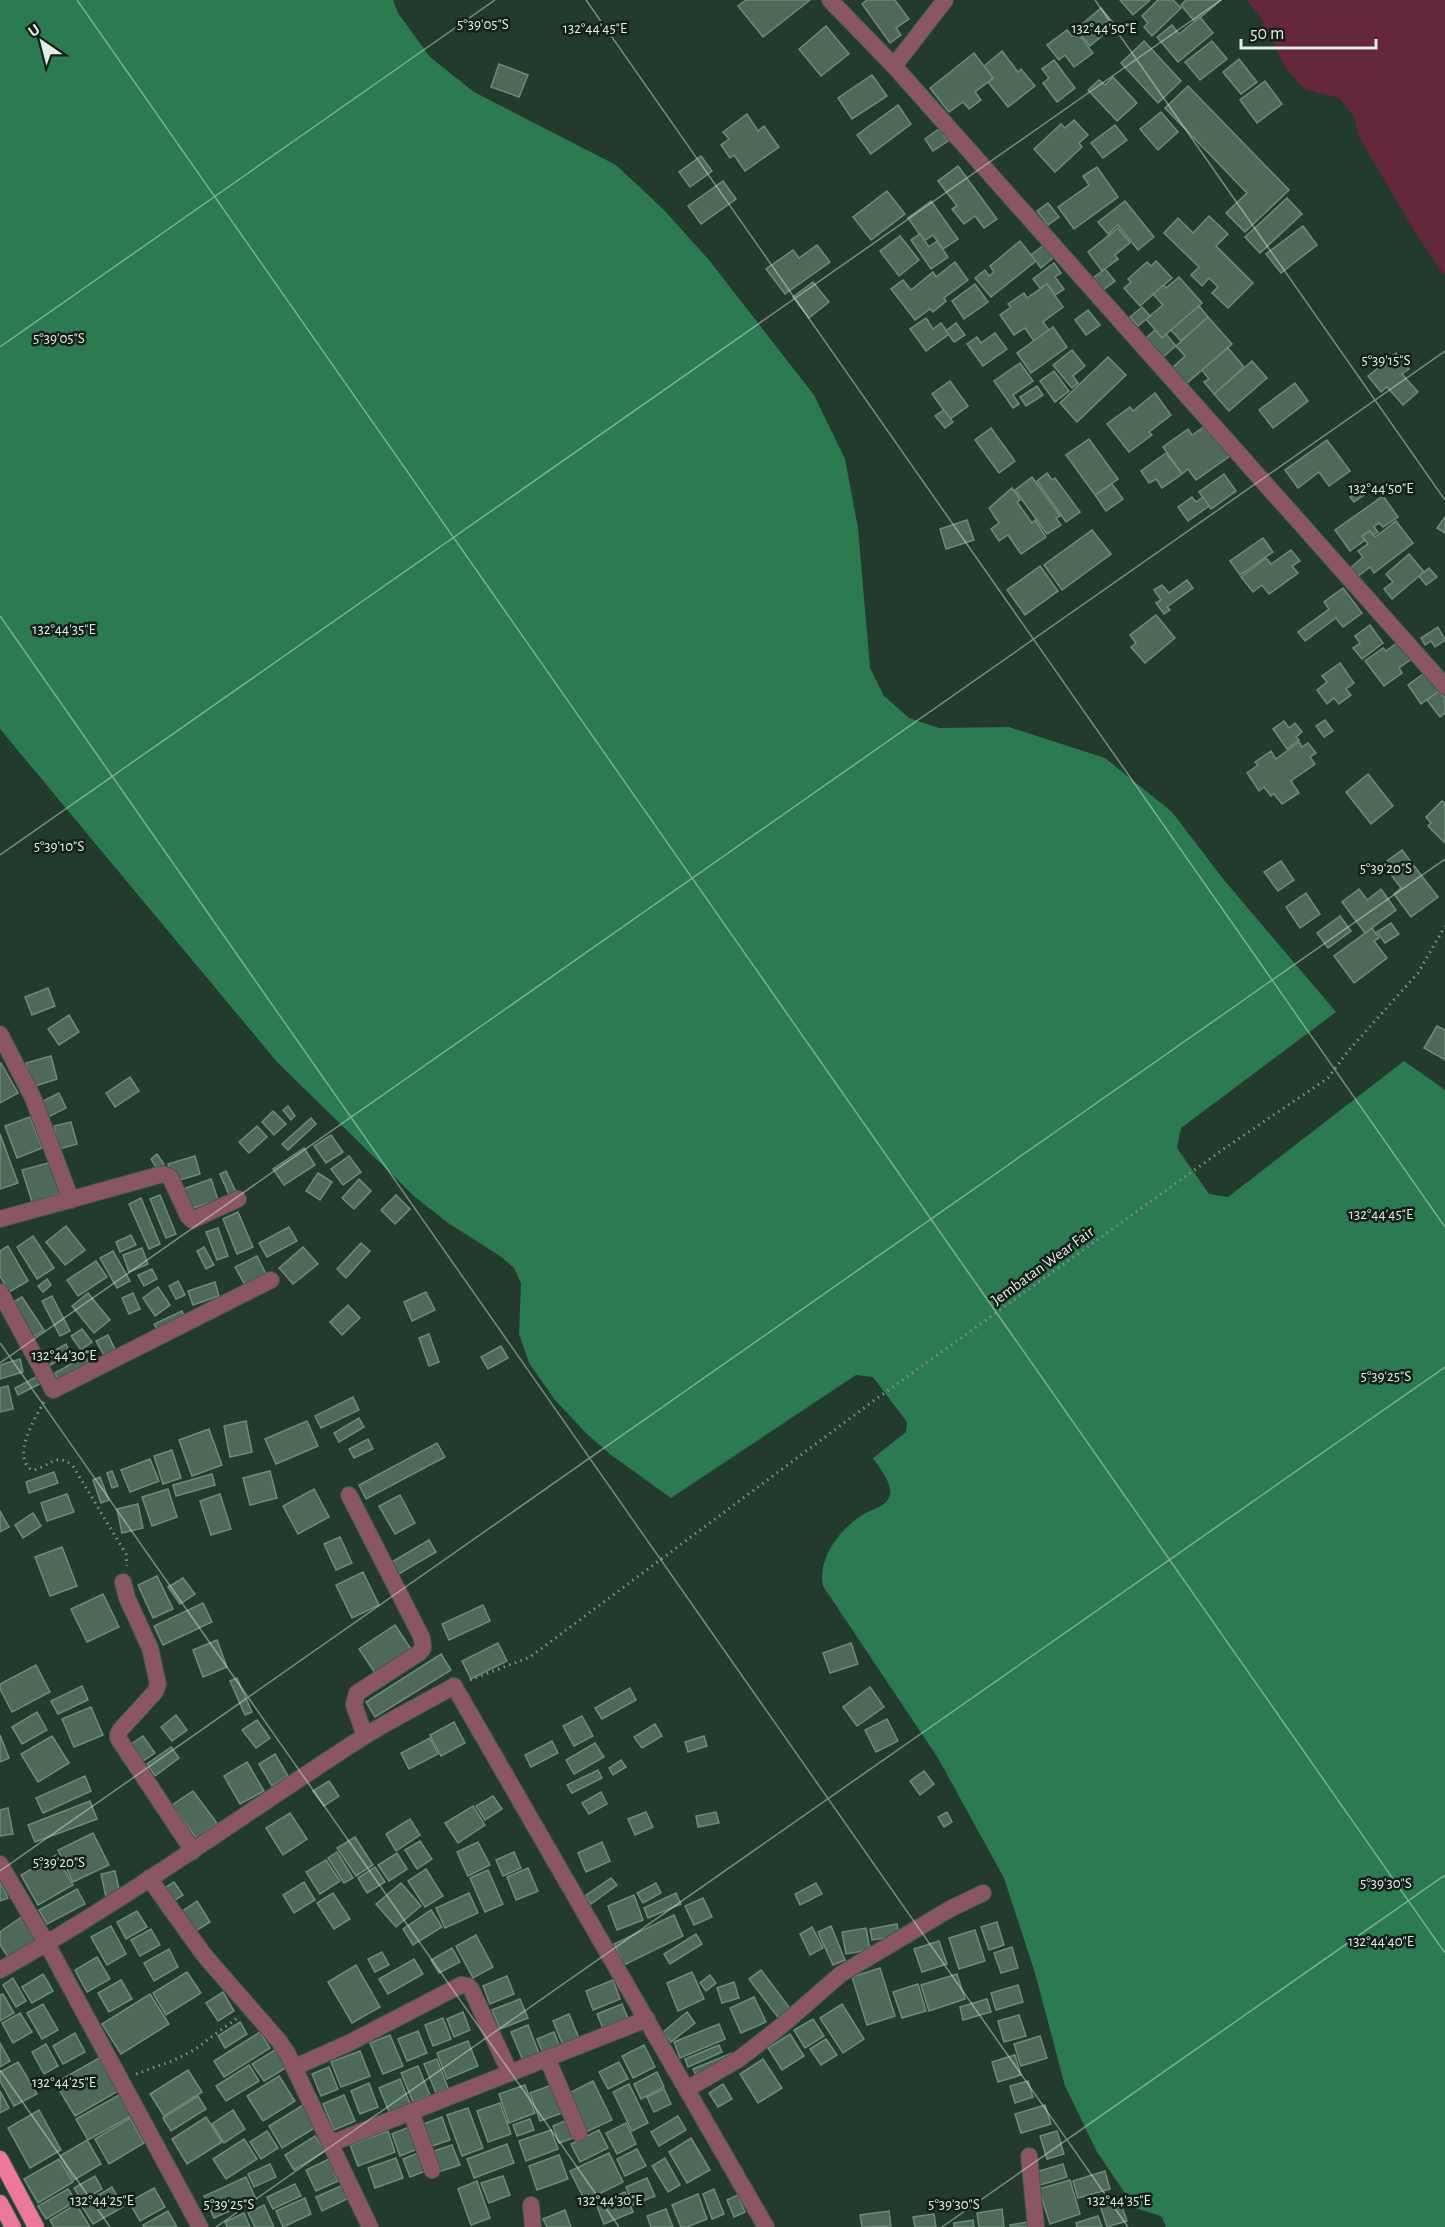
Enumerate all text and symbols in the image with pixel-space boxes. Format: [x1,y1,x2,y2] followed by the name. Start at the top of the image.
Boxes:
[12,12,72,72] north arrow
[1241,12,1376,50] scale bar
[457,17,509,32] text: 5°39'05"S
[25,21,43,40] text: U
[563,21,627,36] text: 132°44'45"E
[1071,21,1137,36] text: 132°44'50"E
[1250,25,1284,43] text: 50 m
[33,331,85,346] text: 5°39'05"S
[1361,353,1411,368] text: 5°39'15"S
[1348,481,1414,496] text: 132°44'50"E
[32,622,96,637] text: 132°44'35"E
[34,839,84,854] text: 5°39'10"S
[1360,861,1412,876] text: 5°39'20"S
[1349,1207,1413,1222] text: 132°44'45"E
[988,1223,1098,1308] street label: Jembatan Wear Fair
[31,1348,97,1363] text: 132°44'30"E
[1361,1369,1411,1384] text: 5°39'25"S
[33,1855,85,1870] text: 5°39'20"S
[1360,1876,1412,1891] text: 5°39'30"S
[1348,1934,1414,1949] text: 132°44'40"E
[32,2075,96,2090] text: 132°44'25"E
[70,2193,134,2208] text: 132°44'25"E
[577,2193,643,2208] text: 132°44'30"E
[1087,2193,1151,2208] text: 132°44'35"E
[204,2197,254,2212] text: 5°39'25"S
[928,2197,980,2212] text: 5°39'30"S

